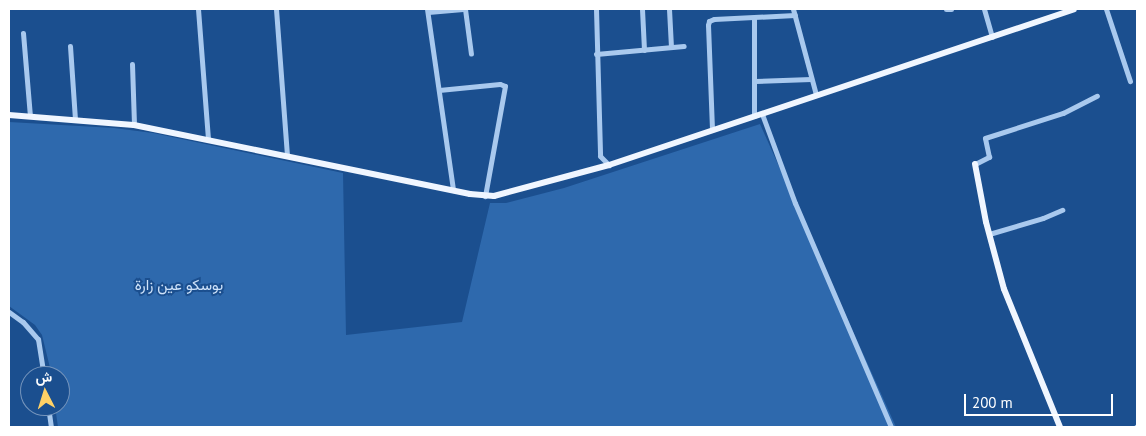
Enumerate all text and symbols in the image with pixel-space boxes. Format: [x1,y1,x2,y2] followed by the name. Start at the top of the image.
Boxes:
[135,276,223,294] park label: بوسكو عين زارة
[20,366,70,416] north arrow
[35,367,53,387] text: ش
[966,384,1115,416] scale bar
[972,393,1013,412] text: 200 m

